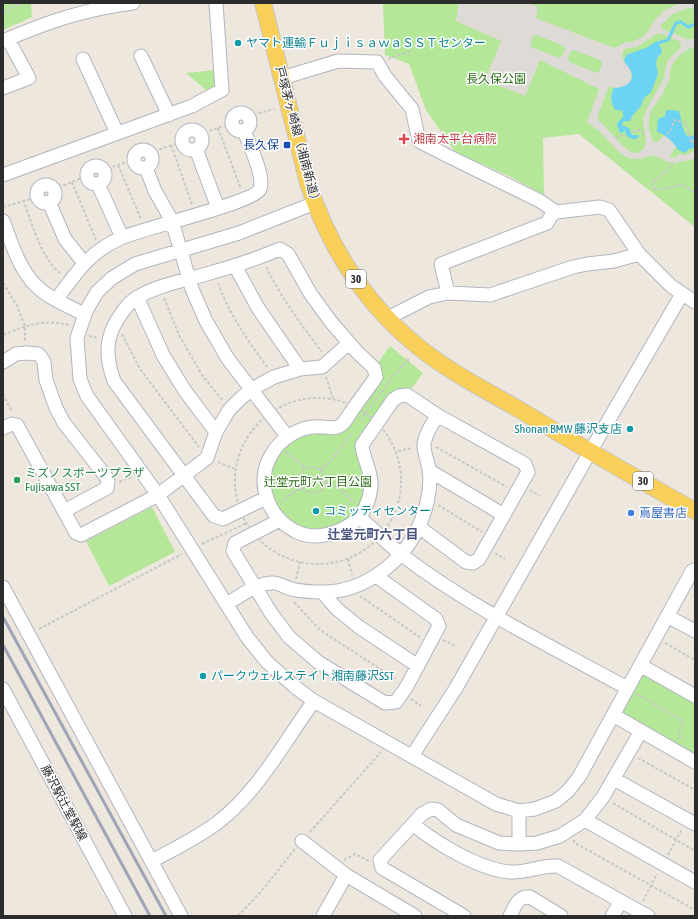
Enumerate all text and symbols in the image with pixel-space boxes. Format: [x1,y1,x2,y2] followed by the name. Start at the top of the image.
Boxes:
[246,36,486,50] place label: ヤマト運輸ＦｕｊｉｓａｗａＳＳＴセンター
[233,38,243,48] marker: ヤマト運輸ＦｕｊｉｓａｗａＳＳＴセンター
[273,65,323,207] street label: 戸塚茅ヶ崎線（湘南新道）
[466,72,526,86] park label: 長久保公園
[413,132,497,146] place label: 湘南太平台病院
[398,133,410,145] marker: 湘南太平台病院
[243,138,279,152] place label: 長久保
[282,140,292,150] marker: 長久保
[346,270,366,288] road number: 30
[515,422,622,436] place label: Shonan BMW 藤沢支店
[625,424,635,434] marker: Shonan BMW 藤沢支店
[25,466,145,494] place label: ミズノスポーツプラザ Fujisawa SST
[633,472,653,490] road number: 30
[12,475,22,485] marker: ミズノスポーツプラザ Fujisawa SST
[264,475,372,489] park label: 辻堂元町六丁目公園
[324,504,431,518] place label: コミッティセンター
[311,506,321,516] marker: コミッティセンター
[639,506,687,520] place label: 蔦屋書店
[626,508,636,518] marker: 蔦屋書店
[327,527,419,542] district label: 辻堂元町六丁目
[211,669,395,683] place label: パークウェルステイト湘南藤沢SST
[198,671,208,681] marker: パークウェルステイト湘南藤沢SST
[38,763,90,843] street label: 藤沢駅辻堂駅線

